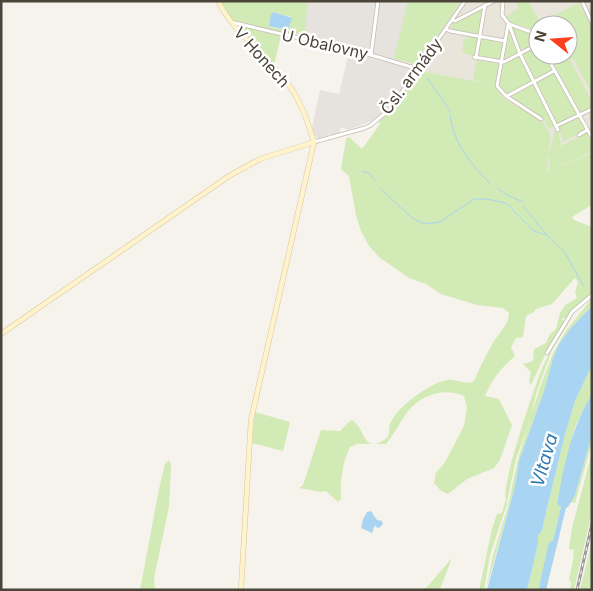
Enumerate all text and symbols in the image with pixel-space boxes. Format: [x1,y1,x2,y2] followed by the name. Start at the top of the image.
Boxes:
[528,15,578,65] north arrow
[230,23,294,91] street label: V Honech
[280,24,370,64] street label: U Obalovny
[530,28,550,44] text: N
[376,34,446,118] street label: Čsl. armády
[526,431,562,489] water label: Vltava

